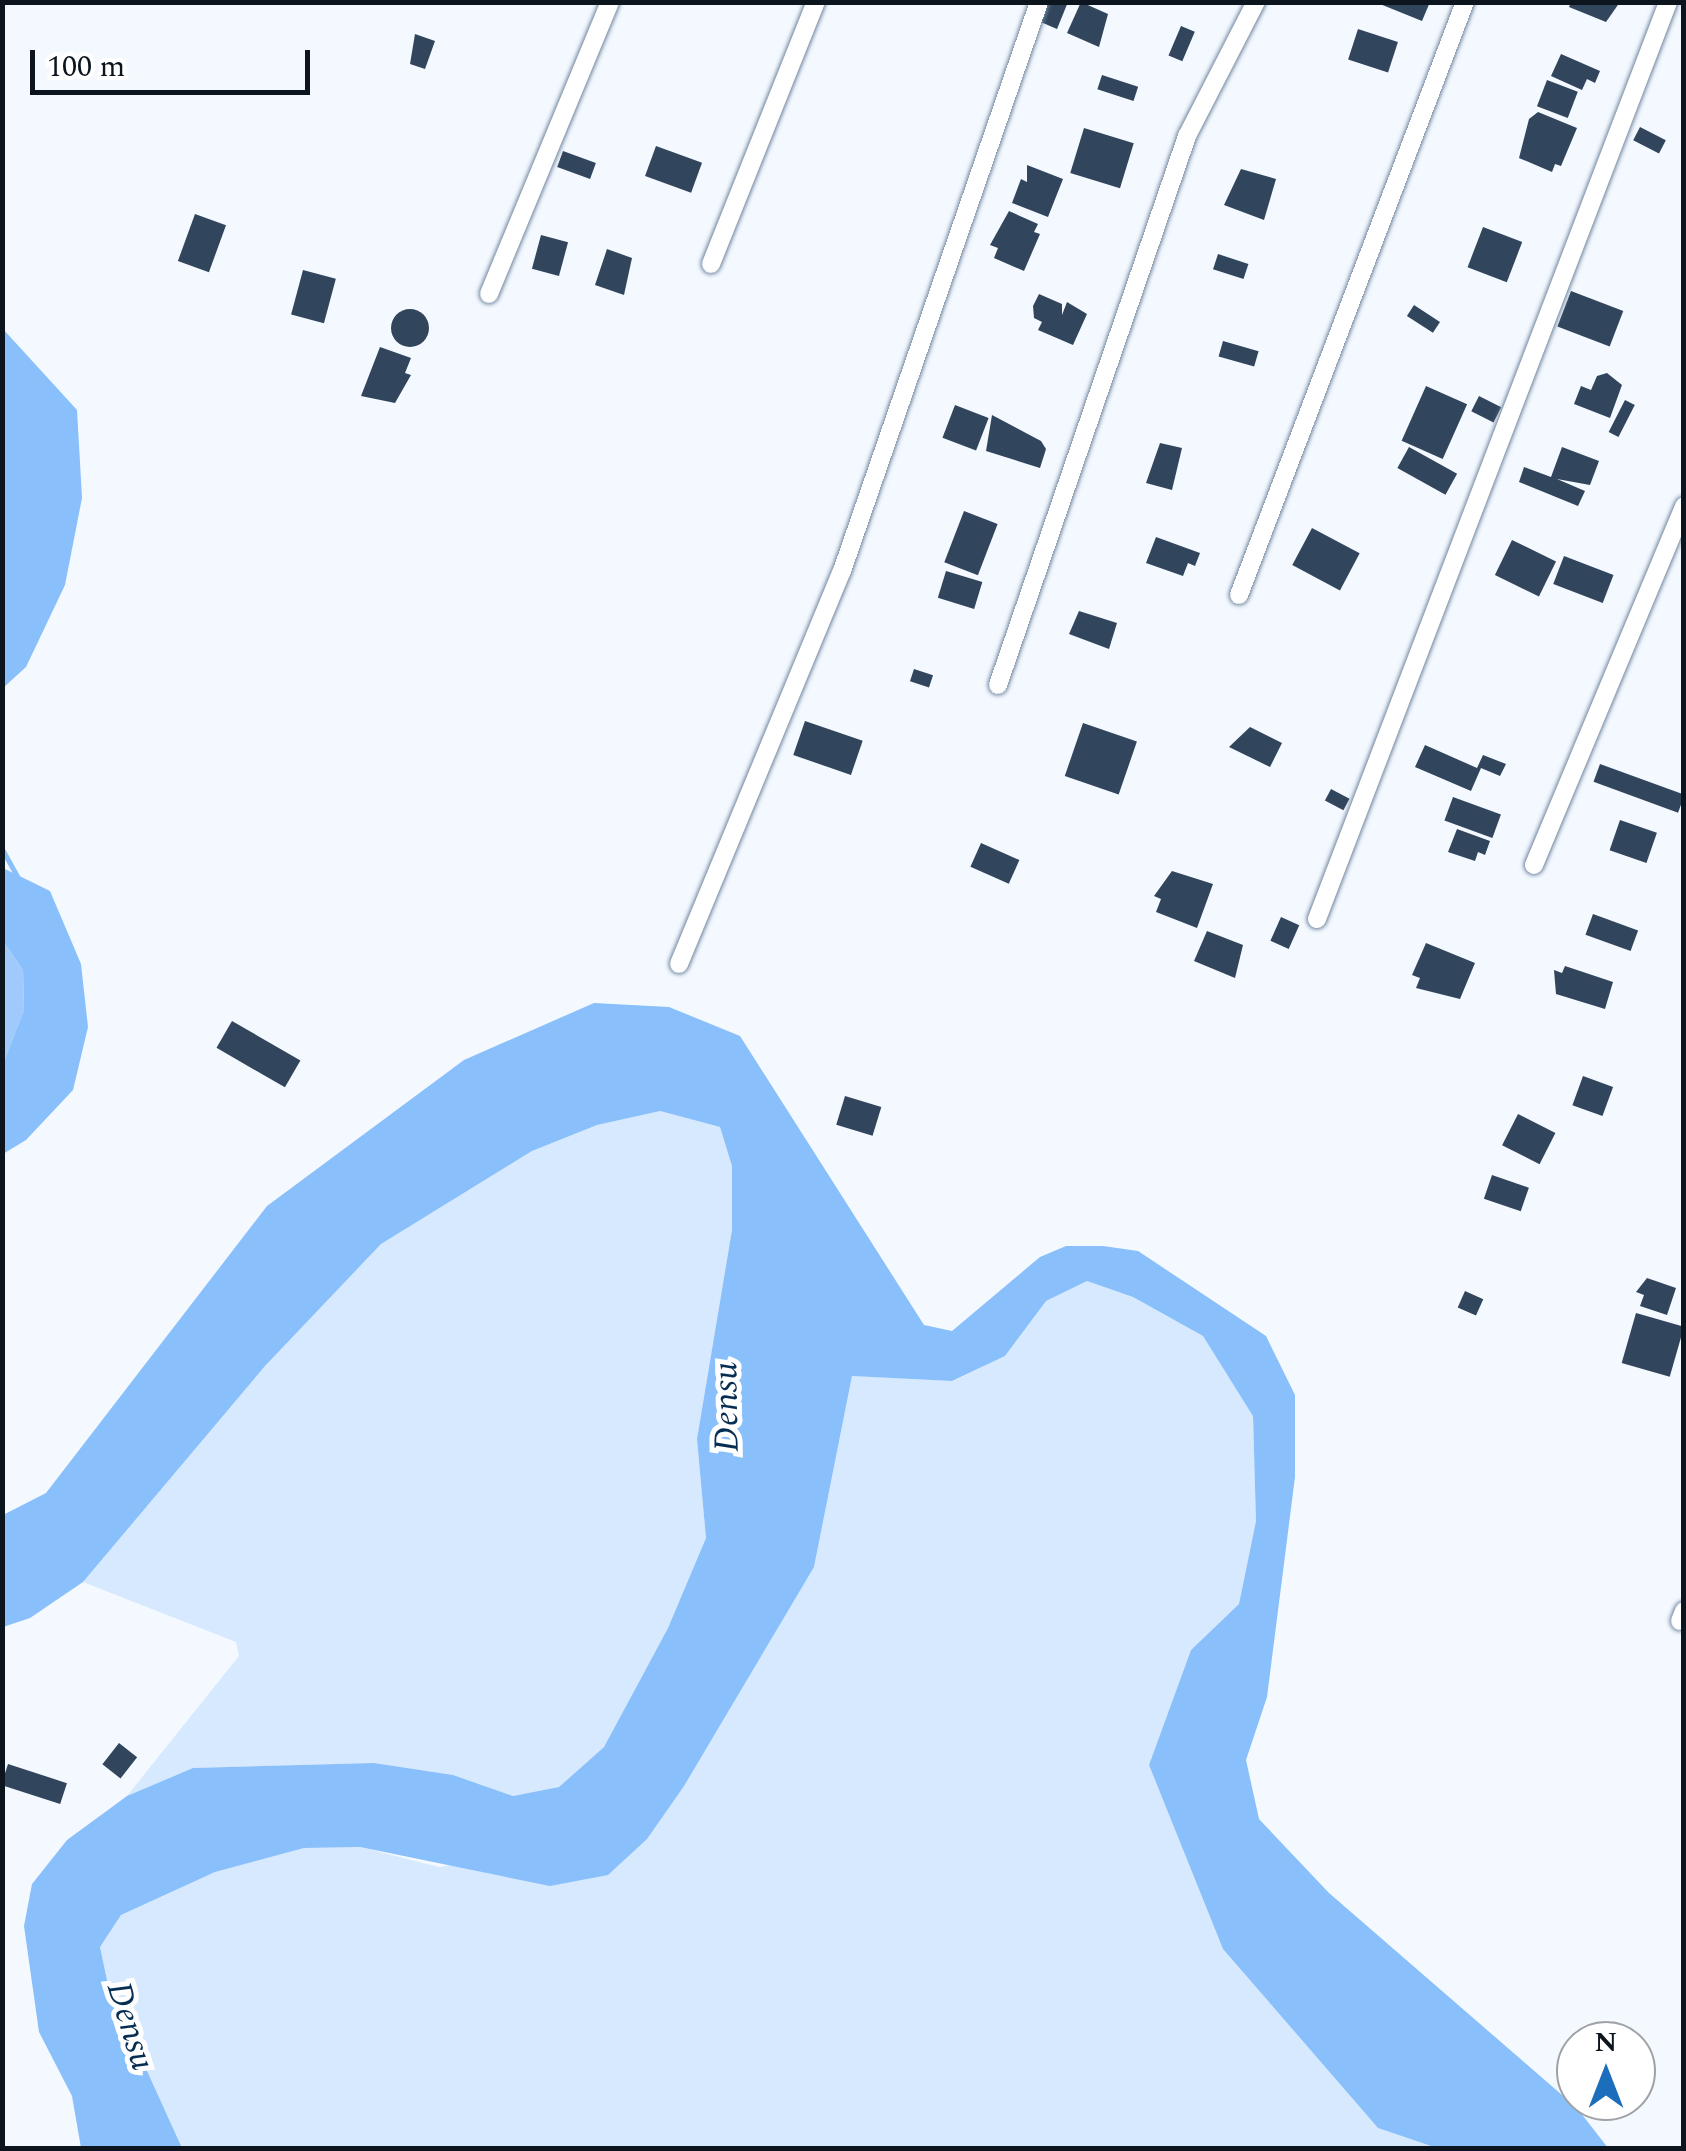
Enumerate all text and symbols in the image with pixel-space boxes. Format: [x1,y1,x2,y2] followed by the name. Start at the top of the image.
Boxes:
[35,30,315,92] scale bar
[47,44,125,90] text: 100 m
[705,1361,749,1453] water label: Densu
[97,1977,163,2075] water label: Densu
[1556,2021,1656,2121] north arrow
[1595,2021,1617,2064] text: N

